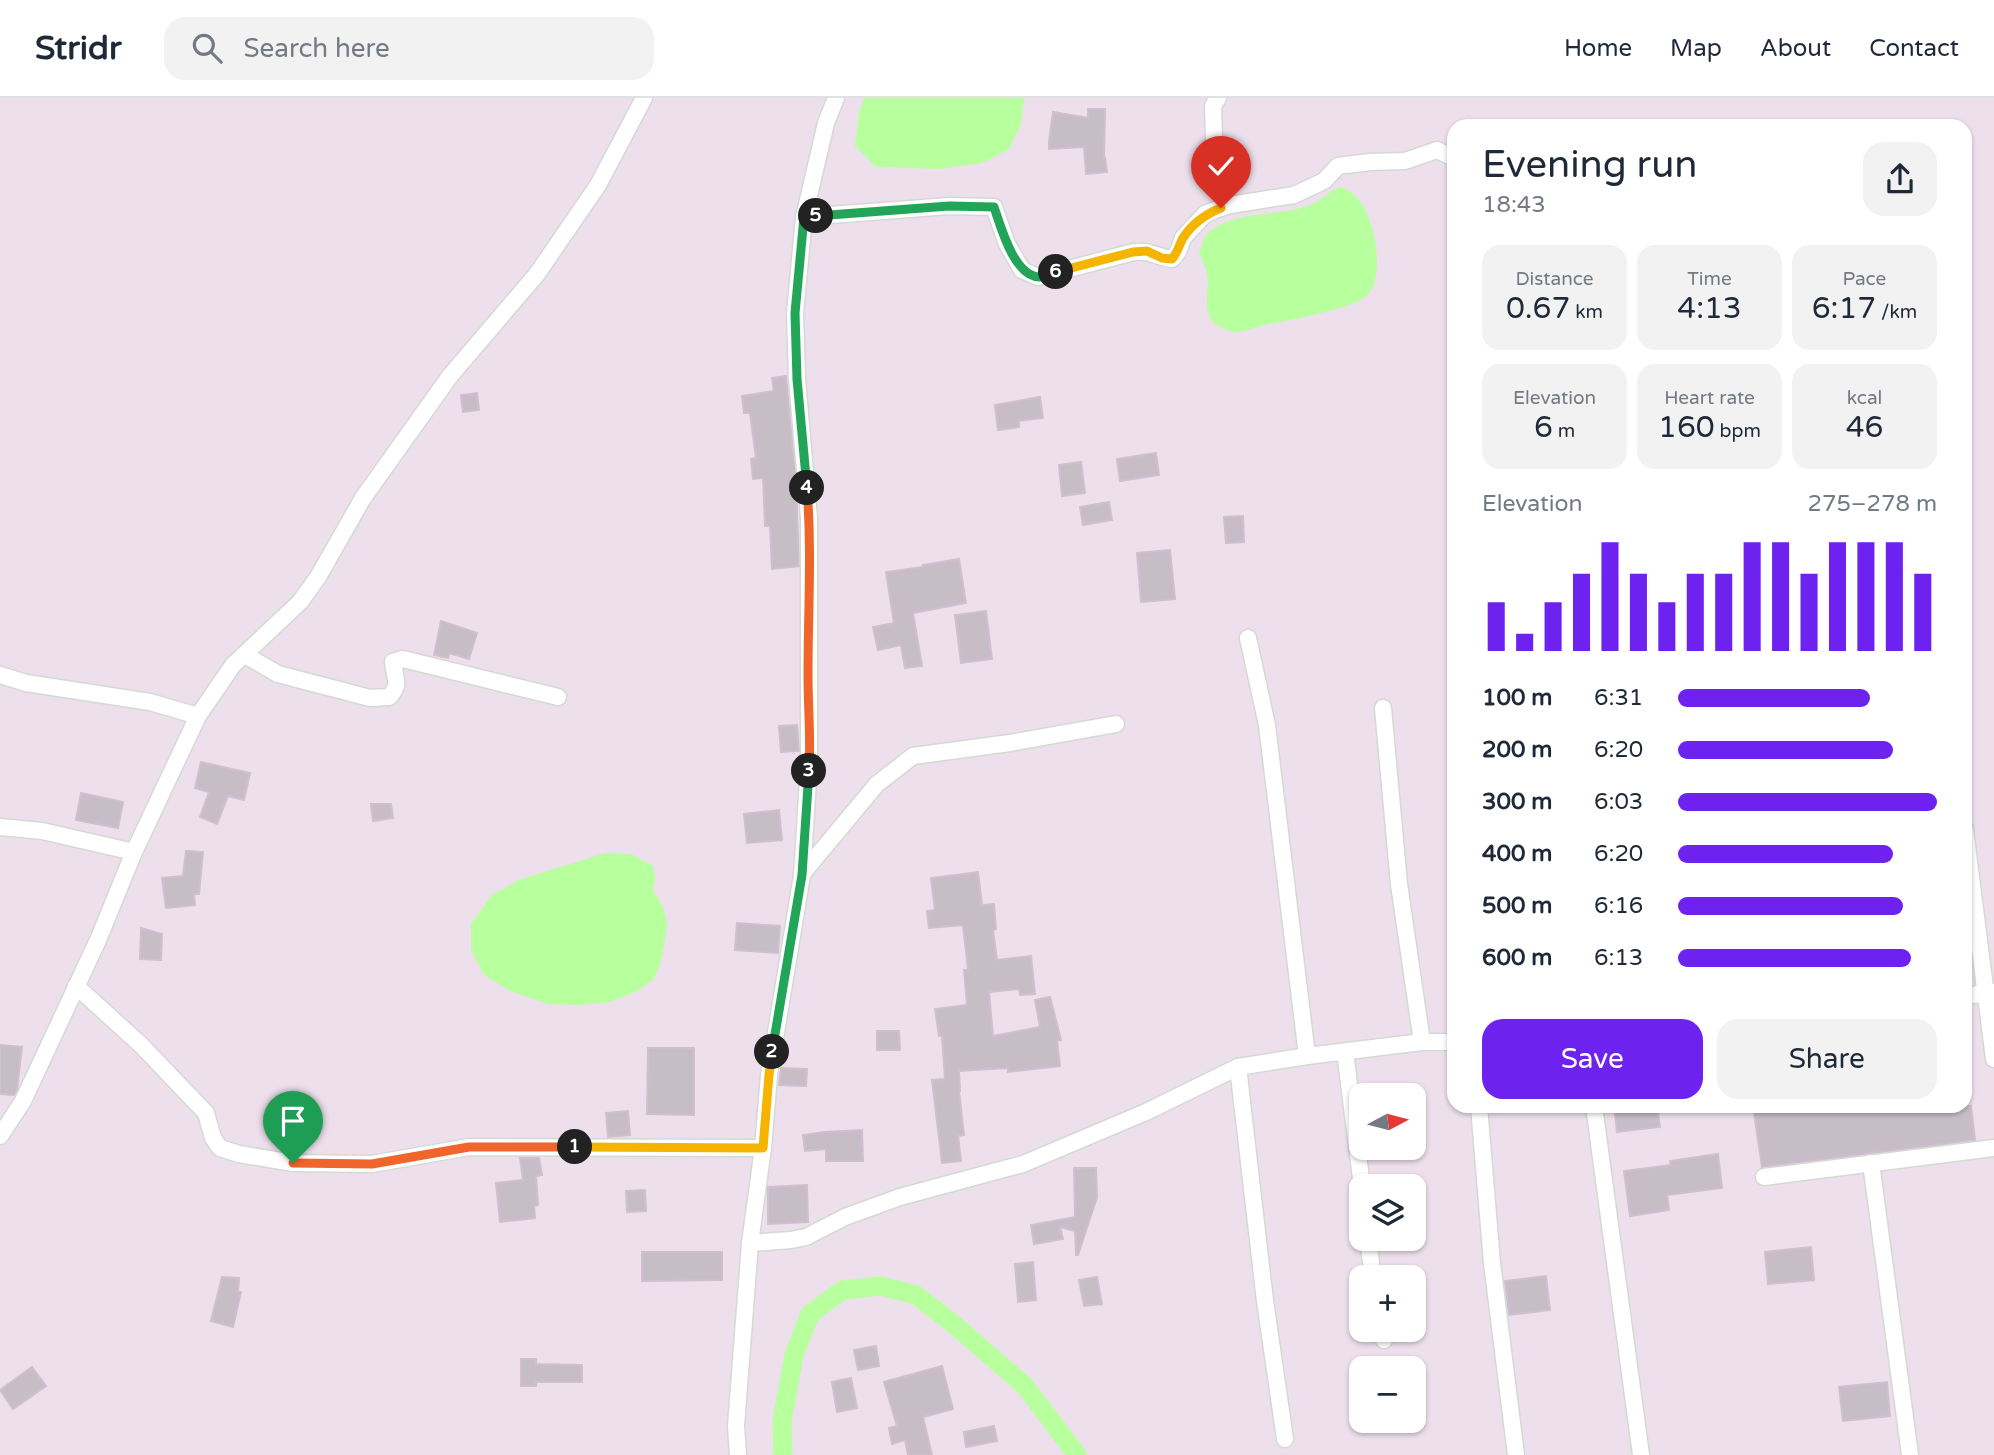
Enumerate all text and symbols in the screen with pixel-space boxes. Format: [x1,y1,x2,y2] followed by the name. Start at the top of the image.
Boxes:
[164,17,654,80] search box
[35,29,122,68] text: Stridr
[188,29,226,67] icon: search
[244,33,390,64] text: Search here
[1564,34,1632,63] text: Home
[1670,34,1722,63] text: Map
[1760,34,1831,63] text: About
[1869,34,1959,63] text: Contact
[1191,136,1251,208] pin
[1482,142,1697,188] text: Evening run
[1863,142,1937,216] button: share
[1202,147,1240,185] icon: check
[1482,191,1546,219] text: 18:43
[798,198,834,234] pin: 5
[810,204,821,226] text: 5
[1038,254,1074,290] pin: 6
[1050,260,1061,282] text: 6
[1515,268,1594,290] text: Distance
[1687,268,1732,290] text: Time
[1843,268,1886,290] text: Pace
[1506,290,1570,327] text: 0.67
[1677,290,1742,327] text: 4:13
[1812,290,1876,327] text: 6:17
[1570,301,1603,323] text: km
[1876,301,1917,323] text: /km
[1513,387,1596,409] text: Elevation
[1664,387,1755,409] text: Heart rate
[1847,387,1882,409] text: kcal
[1534,409,1553,446] text: 6
[1658,409,1715,446] text: 160
[1846,409,1883,446] text: 46
[1553,420,1575,442] text: m
[1715,420,1761,442] text: bpm
[790,470,824,506] pin: 4
[801,476,812,498] text: 4
[1482,490,1583,518] text: Elevation
[1808,490,1937,518] text: 275–278 m
[1482,684,1552,712] text: 100 m
[1594,684,1643,712] text: 6:31
[1482,736,1552,764] text: 200 m
[1594,736,1643,764] text: 6:20
[792,754,826,788] pin: 3
[803,759,814,781] text: 3
[1482,788,1552,816] text: 300 m
[1594,788,1643,816] text: 6:03
[1482,840,1552,868] text: 400 m
[1594,840,1643,868] text: 6:20
[1482,892,1552,920] text: 500 m
[1594,892,1643,920] text: 6:16
[1482,944,1552,972] text: 600 m
[1594,944,1643,972] text: 6:13
[1482,1019,1703,1099] button: Save
[1717,1019,1937,1099] button: Share
[754,1034,790,1070] pin: 2
[766,1040,777,1062] text: 2
[1349,1083,1426,1160] north arrow
[1349,1083,1426,1433] map controls
[263,1091,323,1163] pin
[274,1102,312,1140] icon: arrive
[558,1130,592,1164] pin: 1
[569,1135,580,1157] text: 1
[1349,1174,1426,1251] button: layers
[1349,1265,1426,1342] button: +
[1349,1356,1426,1433] button: −

